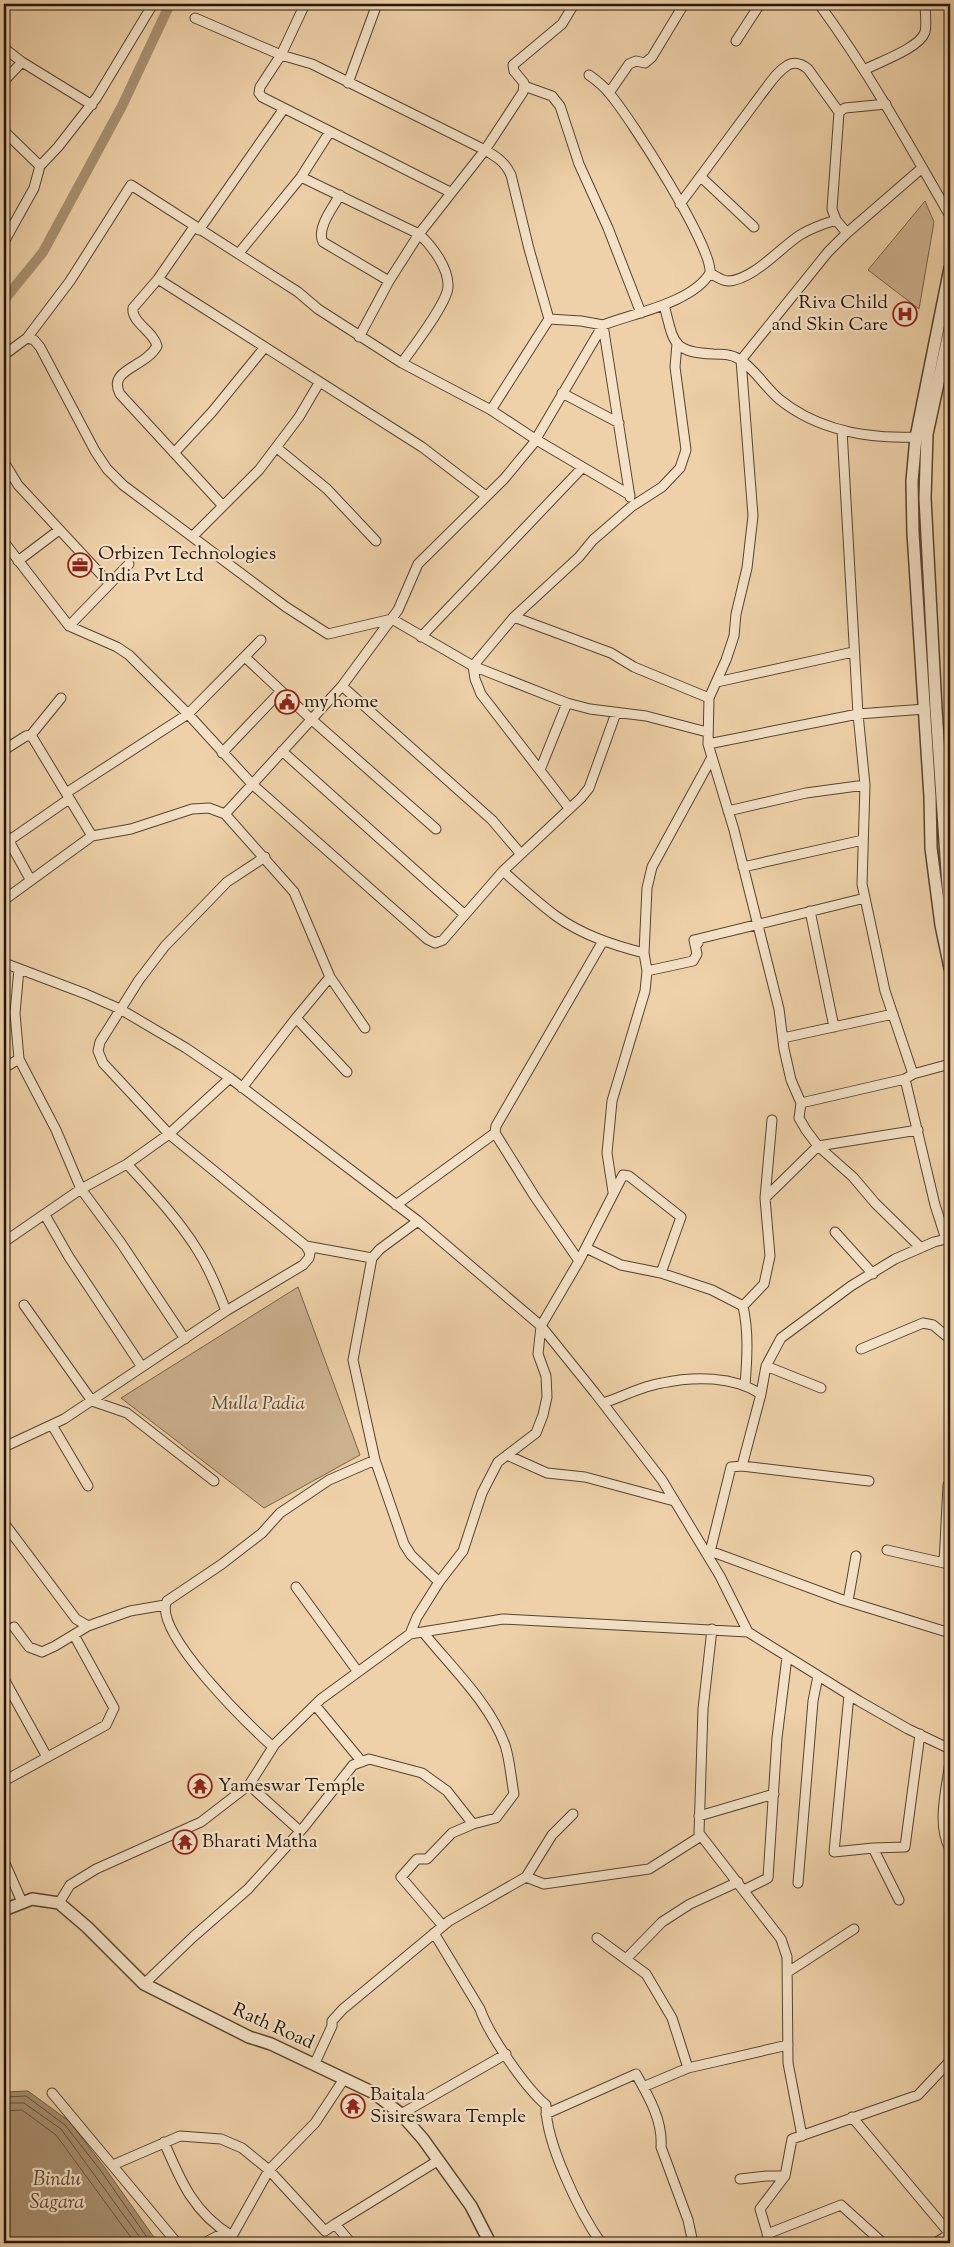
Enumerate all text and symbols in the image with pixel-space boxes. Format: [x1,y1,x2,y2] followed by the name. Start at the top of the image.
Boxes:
[771,290,888,339] place label: Riva Child and Skin Care
[892,301,918,327] hospital icon: Riva Child and Skin Care
[98,541,276,590] place label: Orbizen Technologies India Pvt Ltd
[67,552,93,578] office icon: Orbizen Technologies India Pvt Ltd
[274,689,300,715] public building icon: my home
[304,689,379,716] place label: my home
[211,1391,305,1418] park label: Mulla Padia
[187,1773,213,1799] temple icon: Yameswar Temple
[218,1773,365,1800] place label: Yameswar Temple
[172,1829,198,1855] temple icon: Bharati Matha
[202,1829,318,1856] place label: Bharati Matha
[228,1997,318,2057] street label: Rath Road
[370,2082,526,2131] place label: Baitala Sisireswara Temple
[340,2093,366,2119] temple icon: Baitala Sisireswara Temple
[30,2166,84,2218] water label: Bindu Sagara

